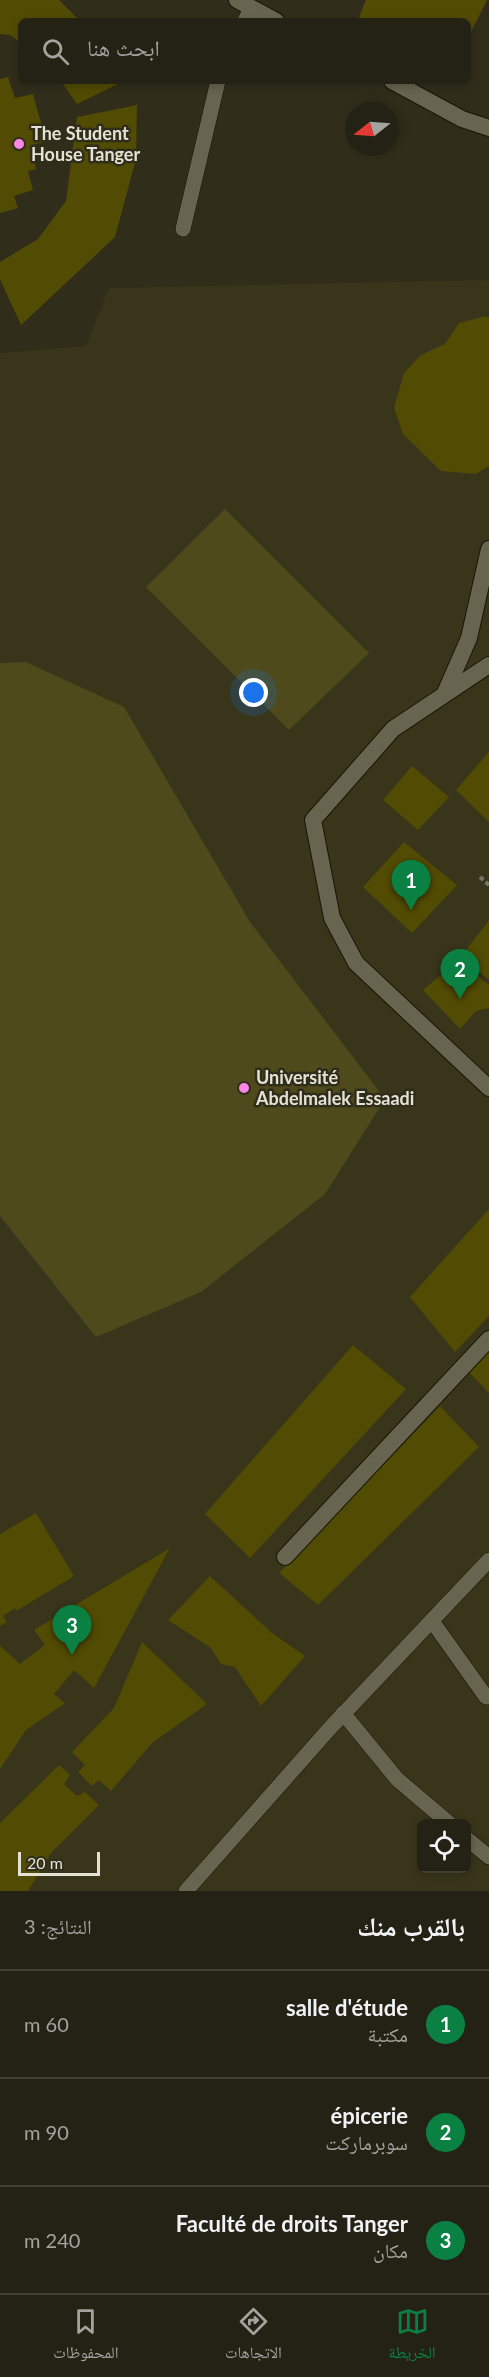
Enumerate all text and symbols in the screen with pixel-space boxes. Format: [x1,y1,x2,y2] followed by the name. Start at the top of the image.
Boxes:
[18,18,471,84] search box
[87,34,160,61] text: ابحث هنا
[39,35,72,68] icon: search
[345,102,399,156] north arrow
[31,122,140,165] place label: The Student House Tanger
[12,137,26,151] marker: The Student House Tanger
[239,678,268,707] your location
[392,860,430,910] pin: 1
[440,950,480,999] pin: 2
[255,1066,414,1109] place label: Université Abdelmalek Essaadi
[237,1081,251,1095] marker: Université Abdelmalek Essaadi
[52,1606,92,1655] pin: 3
[417,1819,471,1873] map controls
[417,1819,471,1873] button: locate
[18,1849,100,1876] scale bar
[27,1853,63,1872] text: 20 m
[357,1910,465,1942] text: بالقرب منك
[24,1914,92,1938] text: النتائج: 3
[286,1994,408,2021] text: salle d'étude
[24,2012,69,2036] text: 60 m
[440,2012,451,2036] text: 1
[368,2022,408,2046] text: مكتبة
[330,2102,408,2129] text: épicerie
[24,2120,69,2144] text: 90 m
[440,2120,451,2144] text: 2
[325,2130,408,2154] text: سوبرماركت
[176,2210,408,2237] text: Faculté de droits Tanger
[24,2228,80,2252] text: 240 m
[440,2228,451,2252] text: 3
[373,2238,408,2262] text: مكان
[53,2305,118,2368] tab: المحفوظات
[225,2305,282,2368] tab: الاتجاهات
[389,2305,436,2368] tab: الخريطة

